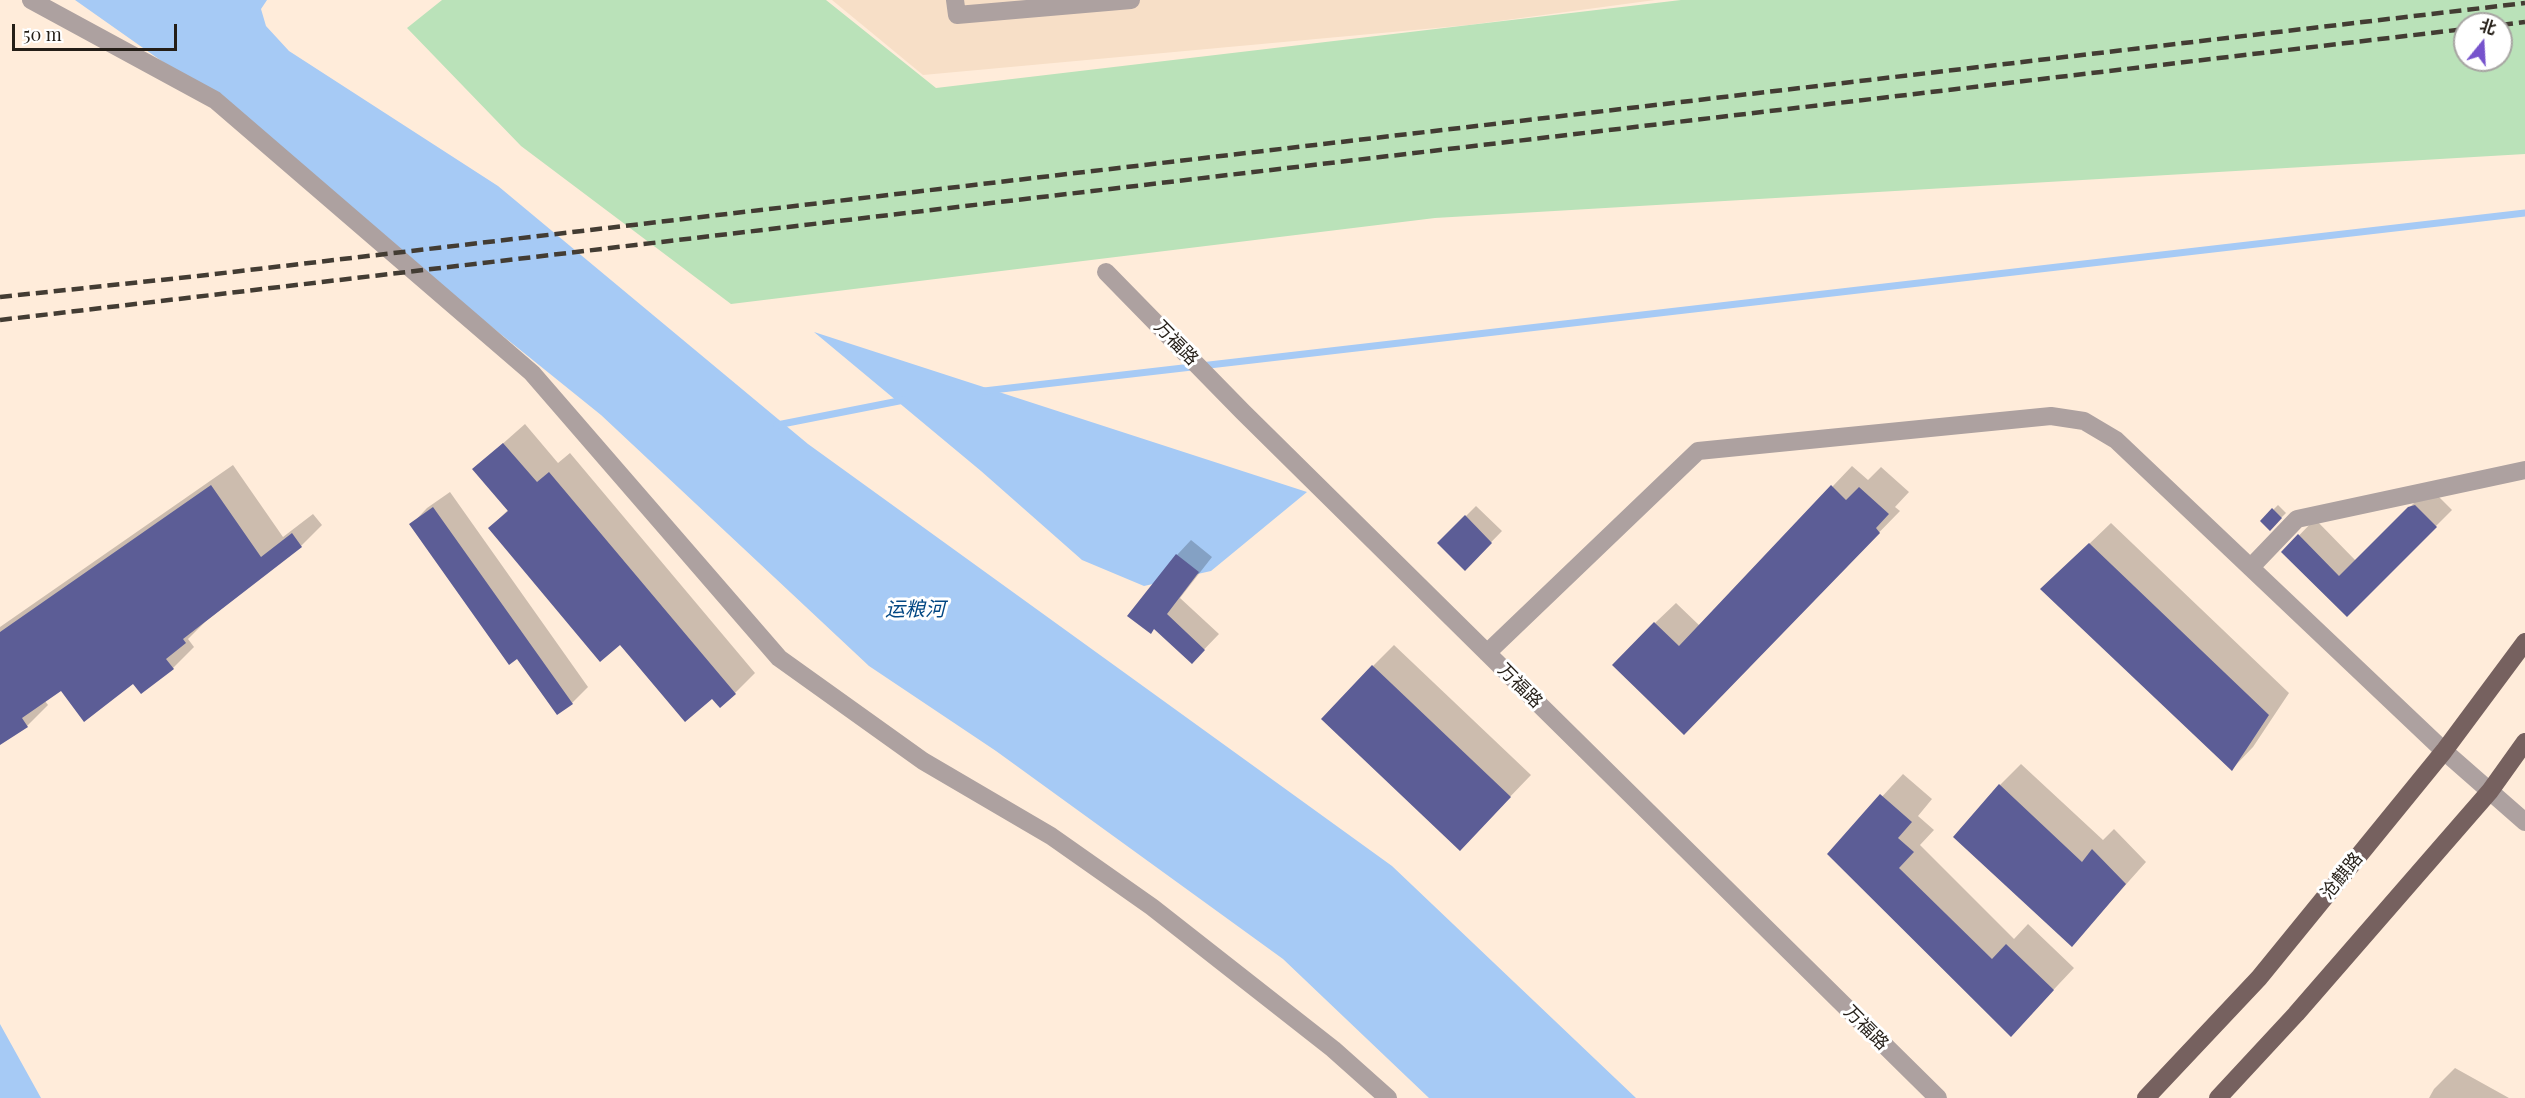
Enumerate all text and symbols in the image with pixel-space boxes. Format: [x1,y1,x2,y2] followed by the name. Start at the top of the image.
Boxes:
[15,12,180,50] scale bar
[2453,12,2513,72] north arrow
[2477,14,2499,39] text: 北
[23,22,62,46] text: 50 m
[1149,316,1203,370] street label: 万福路
[885,598,945,622] water label: 运粮河
[1493,659,1547,713] street label: 万福路
[2317,848,2367,904] street label: 沧麒路
[1839,1001,1893,1055] street label: 万福路

